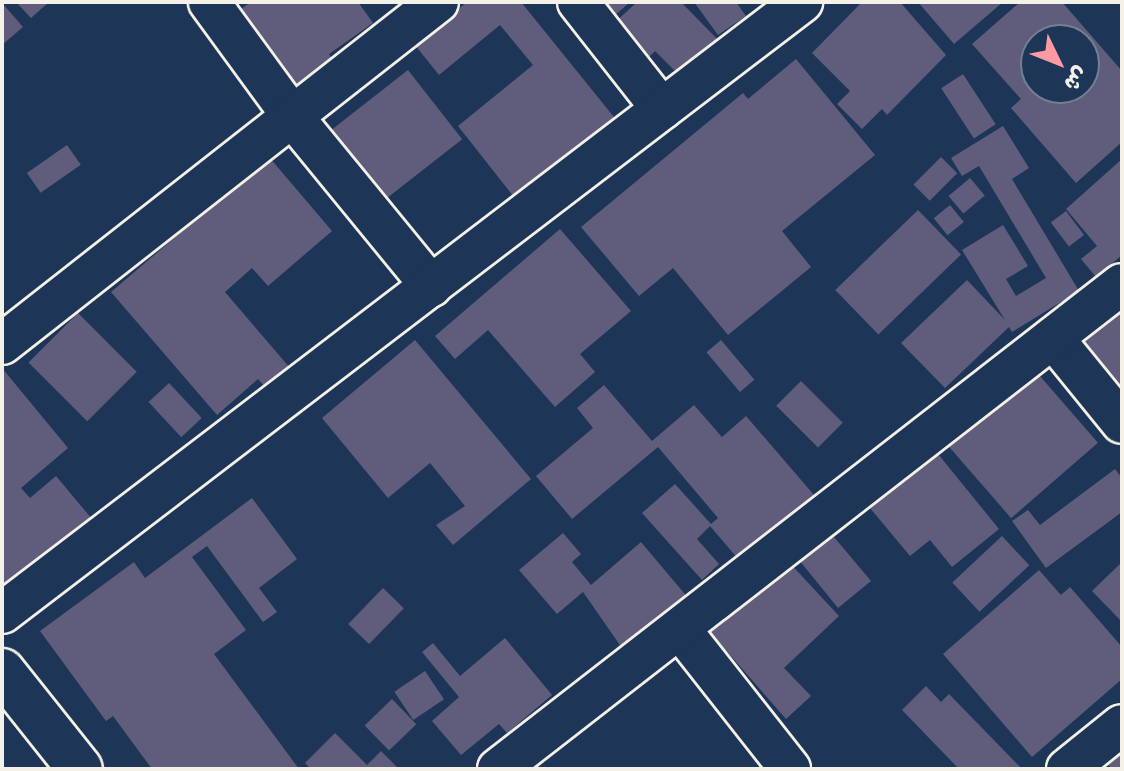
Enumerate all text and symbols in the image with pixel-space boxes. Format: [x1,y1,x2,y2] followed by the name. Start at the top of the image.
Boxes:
[1020,24,1100,104] north arrow
[1058,61,1095,97] text: ش

